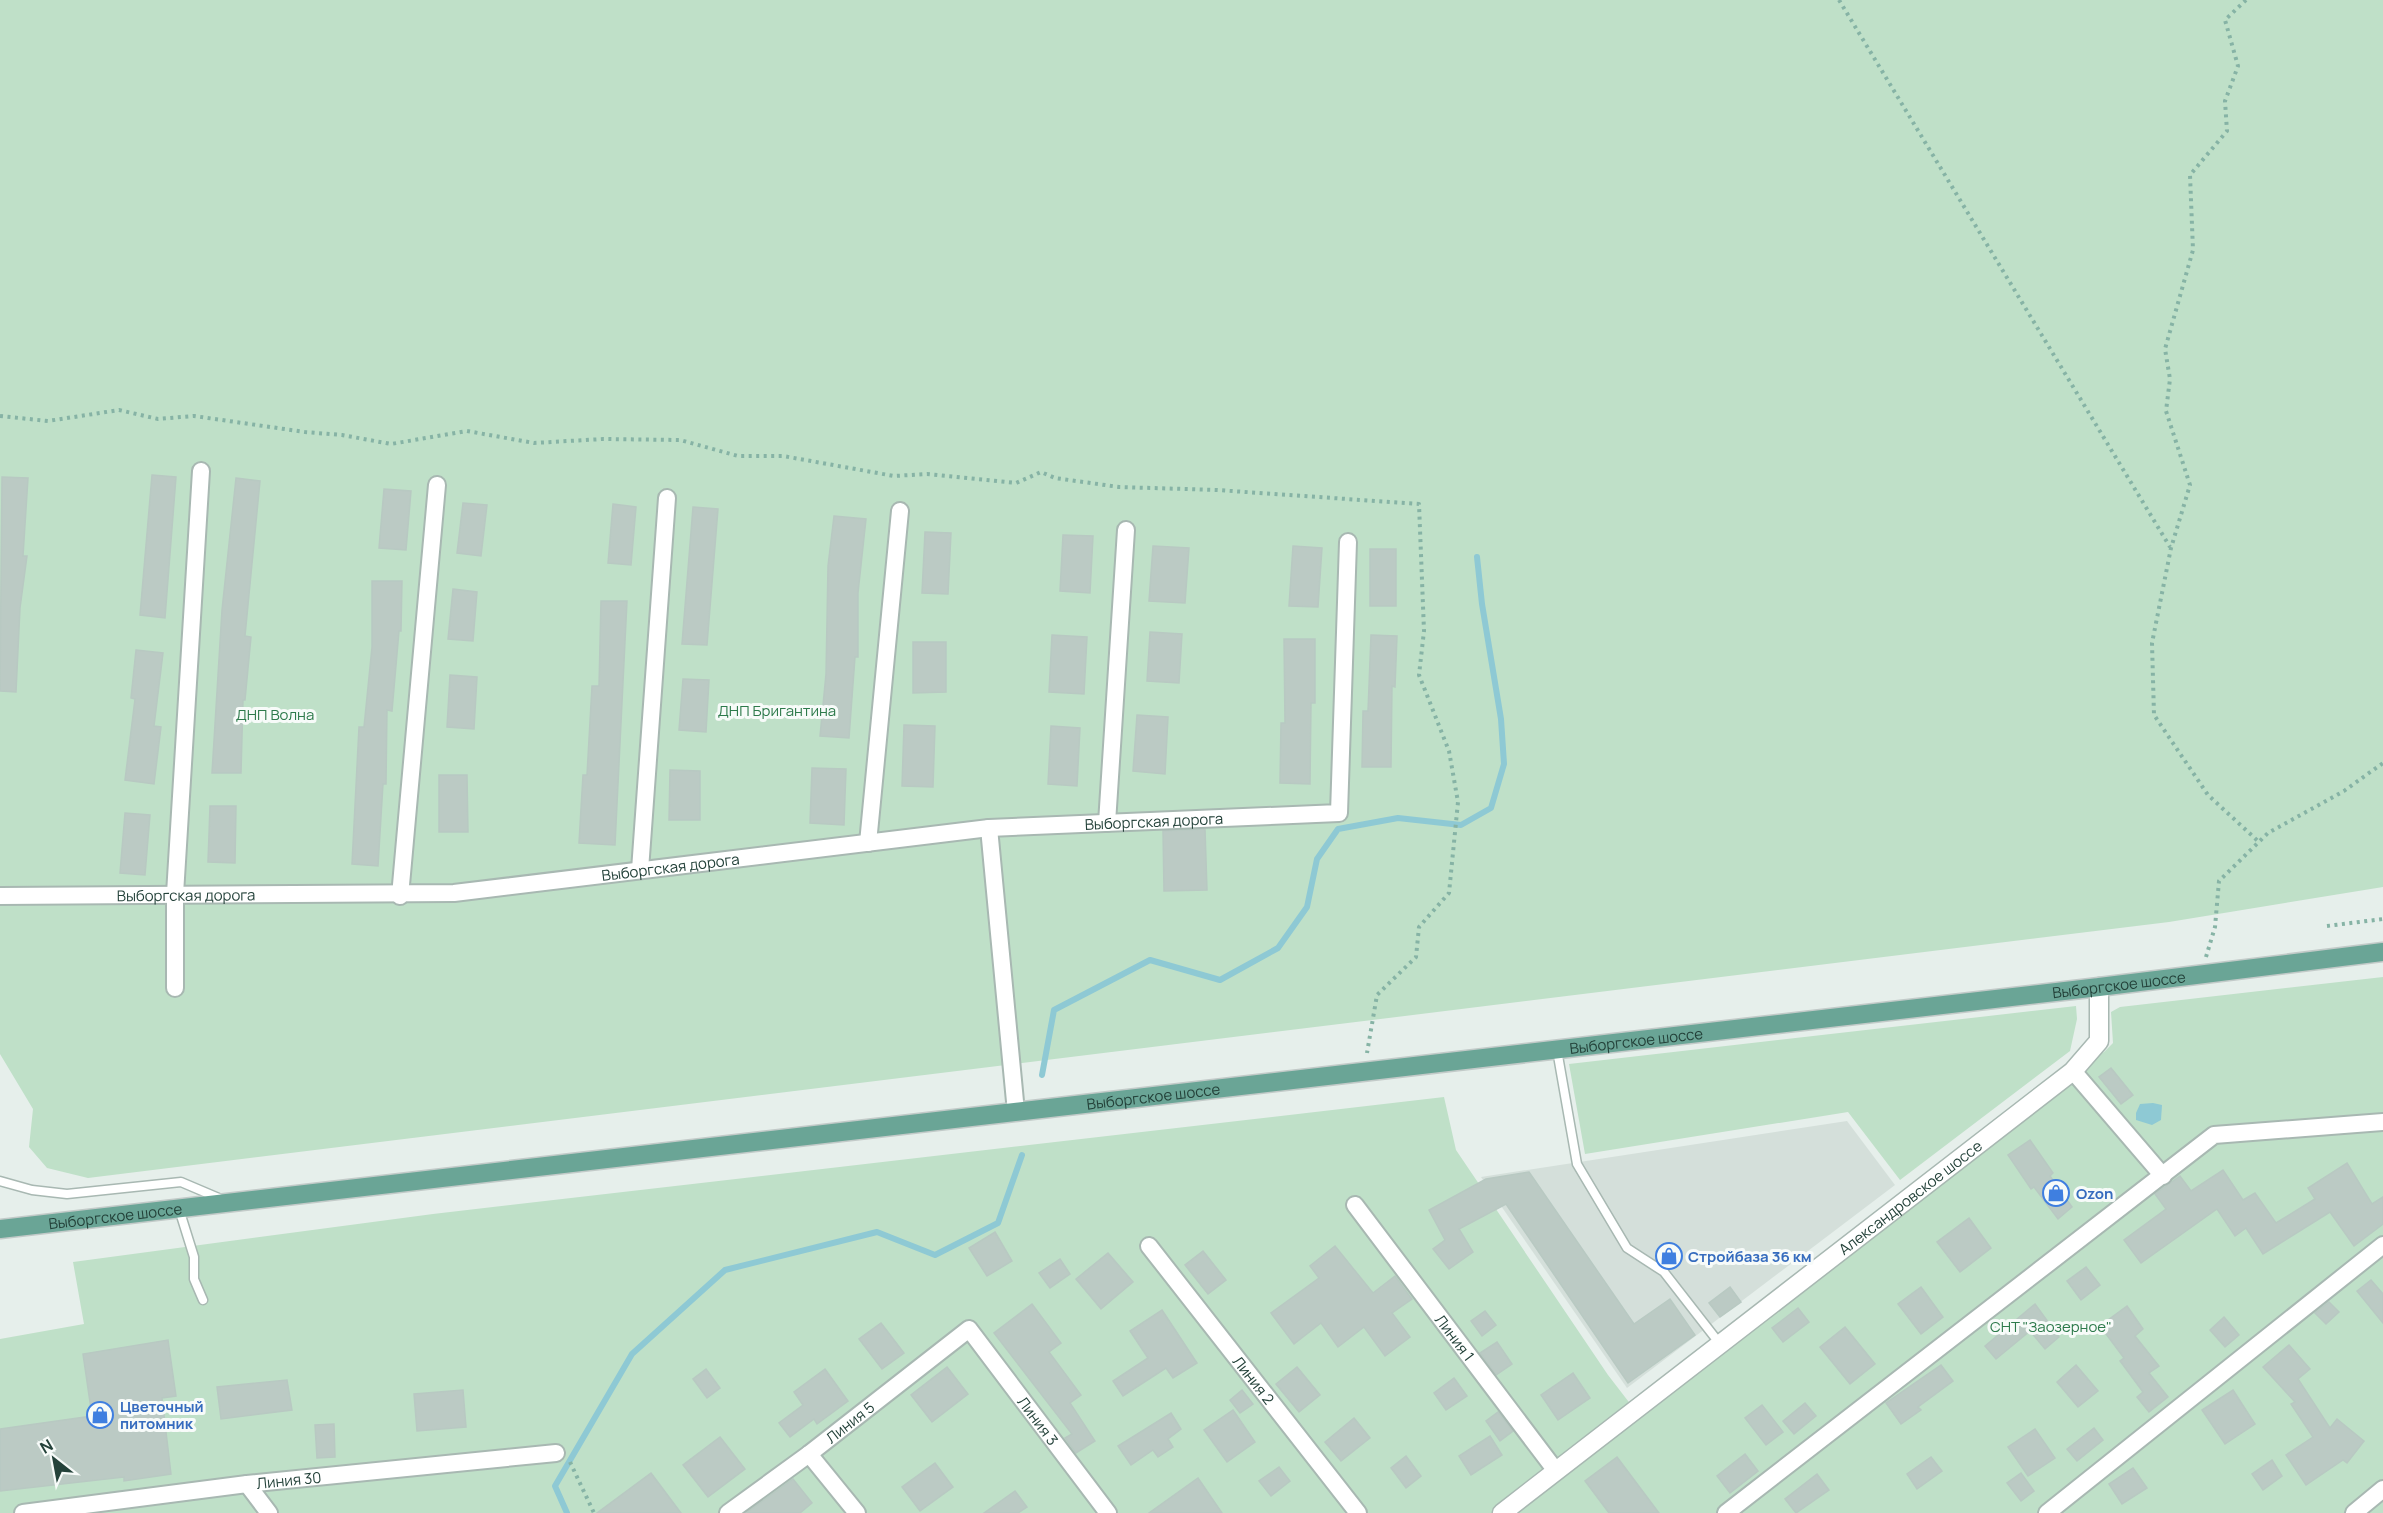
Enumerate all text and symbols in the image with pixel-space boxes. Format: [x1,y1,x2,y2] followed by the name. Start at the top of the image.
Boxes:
[718,700,836,721] park label: ДНП Бригантина
[236,704,314,725] park label: ДНП Волна
[1084,807,1224,834] street label: Выборгская дорога
[600,848,740,885] street label: Выборгская дорога
[117,884,255,906] street label: Выборгская дорога
[2051,966,2187,1003] street label: Выборгское шоссе
[1568,1022,1704,1058] street label: Выборгское шоссе
[1085,1078,1221,1114] street label: Выборгское шоссе
[1834,1135,1986,1259] street label: Александровское шоссе
[2041,1178,2071,1208] shop icon: Ozon
[2076,1183,2113,1204] place label: Ozon
[47,1198,183,1234] street label: Выборгское шоссе
[1654,1241,1684,1271] shop icon: Стройбаза 36 км
[1688,1246,1812,1267] place label: Стройбаза 36 км
[1431,1310,1480,1365] street label: Линия 1
[1990,1316,2112,1337] park label: СНТ "Заозерное"
[1228,1351,1279,1409] street label: Линия 2
[1013,1392,1063,1449] street label: Линия 3
[120,1396,204,1434] place label: Цветочный питомник
[821,1396,879,1448] street label: Линия 5
[85,1400,115,1430] shop icon: Цветочный питомник
[24,1429,84,1489] north arrow
[36,1434,57,1459] text: N
[255,1466,322,1493] street label: Линия 30

